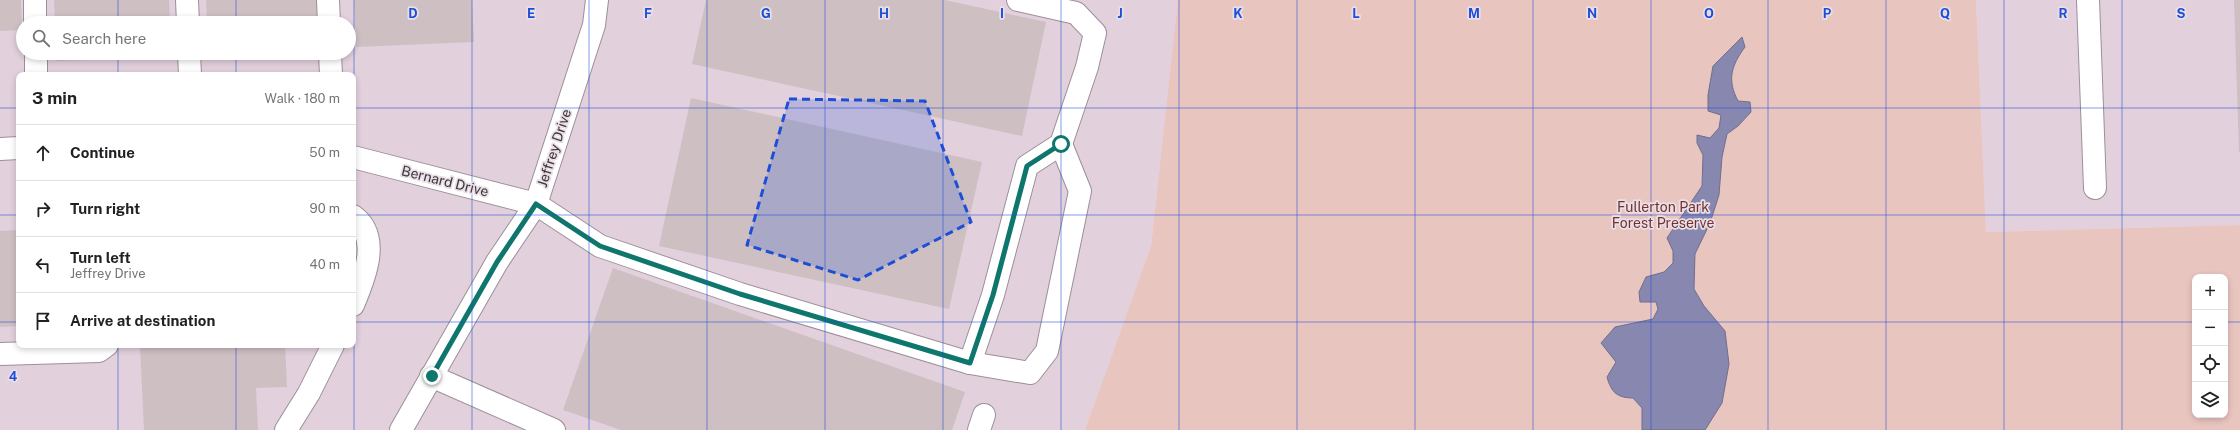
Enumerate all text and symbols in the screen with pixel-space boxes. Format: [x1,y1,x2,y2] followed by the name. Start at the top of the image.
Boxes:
[408,6,418,21] text: D
[527,6,535,21] text: E
[644,6,652,21] text: F
[761,6,771,21] text: G
[879,6,889,21] text: H
[1000,6,1004,21] text: I
[1117,6,1123,21] text: J
[1233,6,1243,21] text: K
[1352,6,1360,21] text: L
[1468,6,1480,21] text: M
[1587,6,1597,21] text: N
[1704,6,1714,21] text: O
[1823,6,1832,21] text: P
[1940,6,1950,21] text: Q
[2058,6,2068,21] text: R
[2177,6,2186,21] text: S
[16,16,356,60] search box
[30,27,52,49] icon: search
[62,30,146,47] text: Search here
[32,88,77,108] text: 3 min
[265,91,340,106] text: Walk · 180 m
[534,107,574,189] street label: Jeffrey Drive
[1052,135,1070,153] route start
[32,142,54,164] icon: ahead
[70,144,135,161] text: Continue
[309,145,340,160] text: 50 m
[400,162,490,200] street label: Bernard Drive
[32,198,54,220] icon: right
[1612,199,1714,231] park label: Fullerton Park Forest Preserve
[70,200,140,217] text: Turn right
[310,201,340,216] text: 90 m
[70,249,131,266] text: Turn left
[32,254,54,276] icon: left
[309,257,340,272] text: 40 m
[70,266,146,281] text: Jeffrey Drive
[2192,274,2228,418] map controls
[2192,274,2228,310] button: +
[32,310,54,332] icon: arrive
[2192,310,2228,346] button: −
[70,312,215,329] text: Arrive at destination
[2192,346,2228,382] button: locate
[423,367,441,385] route end
[9,369,18,384] text: 4
[2192,382,2228,418] button: layers

